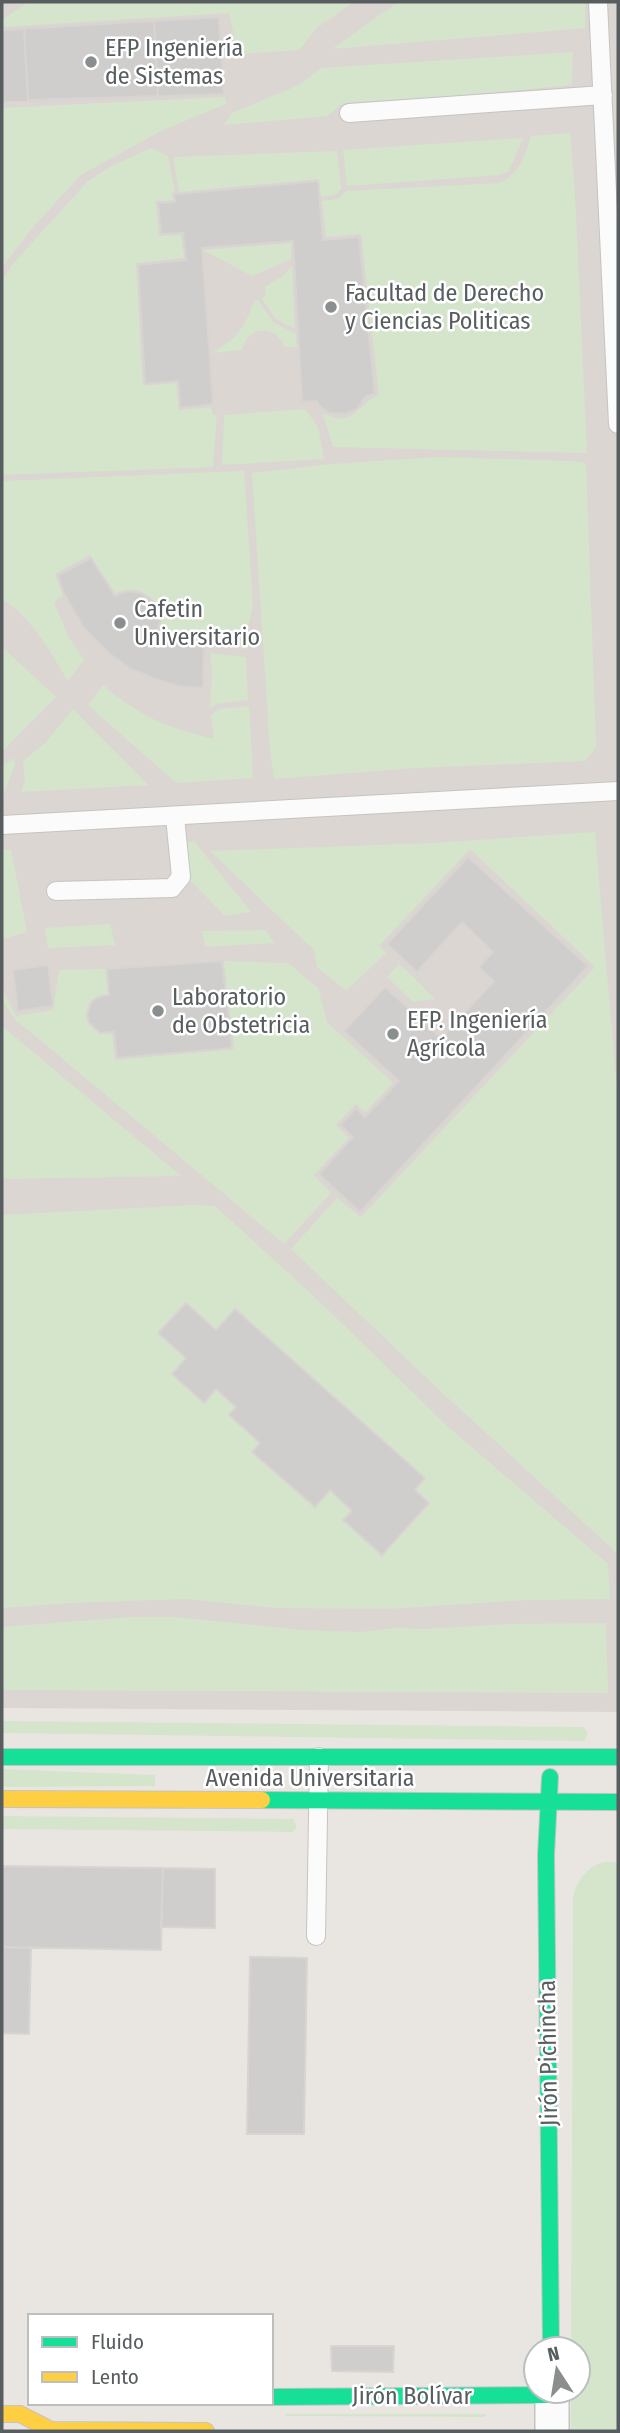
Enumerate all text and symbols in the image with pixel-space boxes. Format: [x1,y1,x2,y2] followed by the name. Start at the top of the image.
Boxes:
[105,34,243,90] place label: EFP Ingeniería de Sistemas
[83,54,99,70] marker: EFP Ingeniería de Sistemas
[345,279,544,335] place label: Facultad de Derecho y Ciencias Politicas
[323,299,339,315] marker: Facultad de Derecho y Ciencias Politicas
[134,595,260,651] place label: Cafetin Universitario
[112,615,128,631] marker: Cafetin Universitario
[172,983,310,1039] place label: Laboratorio de Obstetricia
[150,1003,166,1019] marker: Laboratorio de Obstetricia
[407,1006,548,1062] place label: EFP. Ingeniería Agrícola
[385,1026,401,1042] marker: EFP. Ingeniería Agrícola
[205,1764,415,1792] street label: Avenida Universitaria
[533,1980,563,2126] street label: Jirón Pichincha
[28,2314,273,2405] legend
[91,2329,144,2355] text: Fluido
[522,2335,592,2405] north arrow
[546,2341,562,2366] text: N
[91,2364,139,2390] text: Lento
[352,2382,473,2410] street label: Jirón Bolívar

